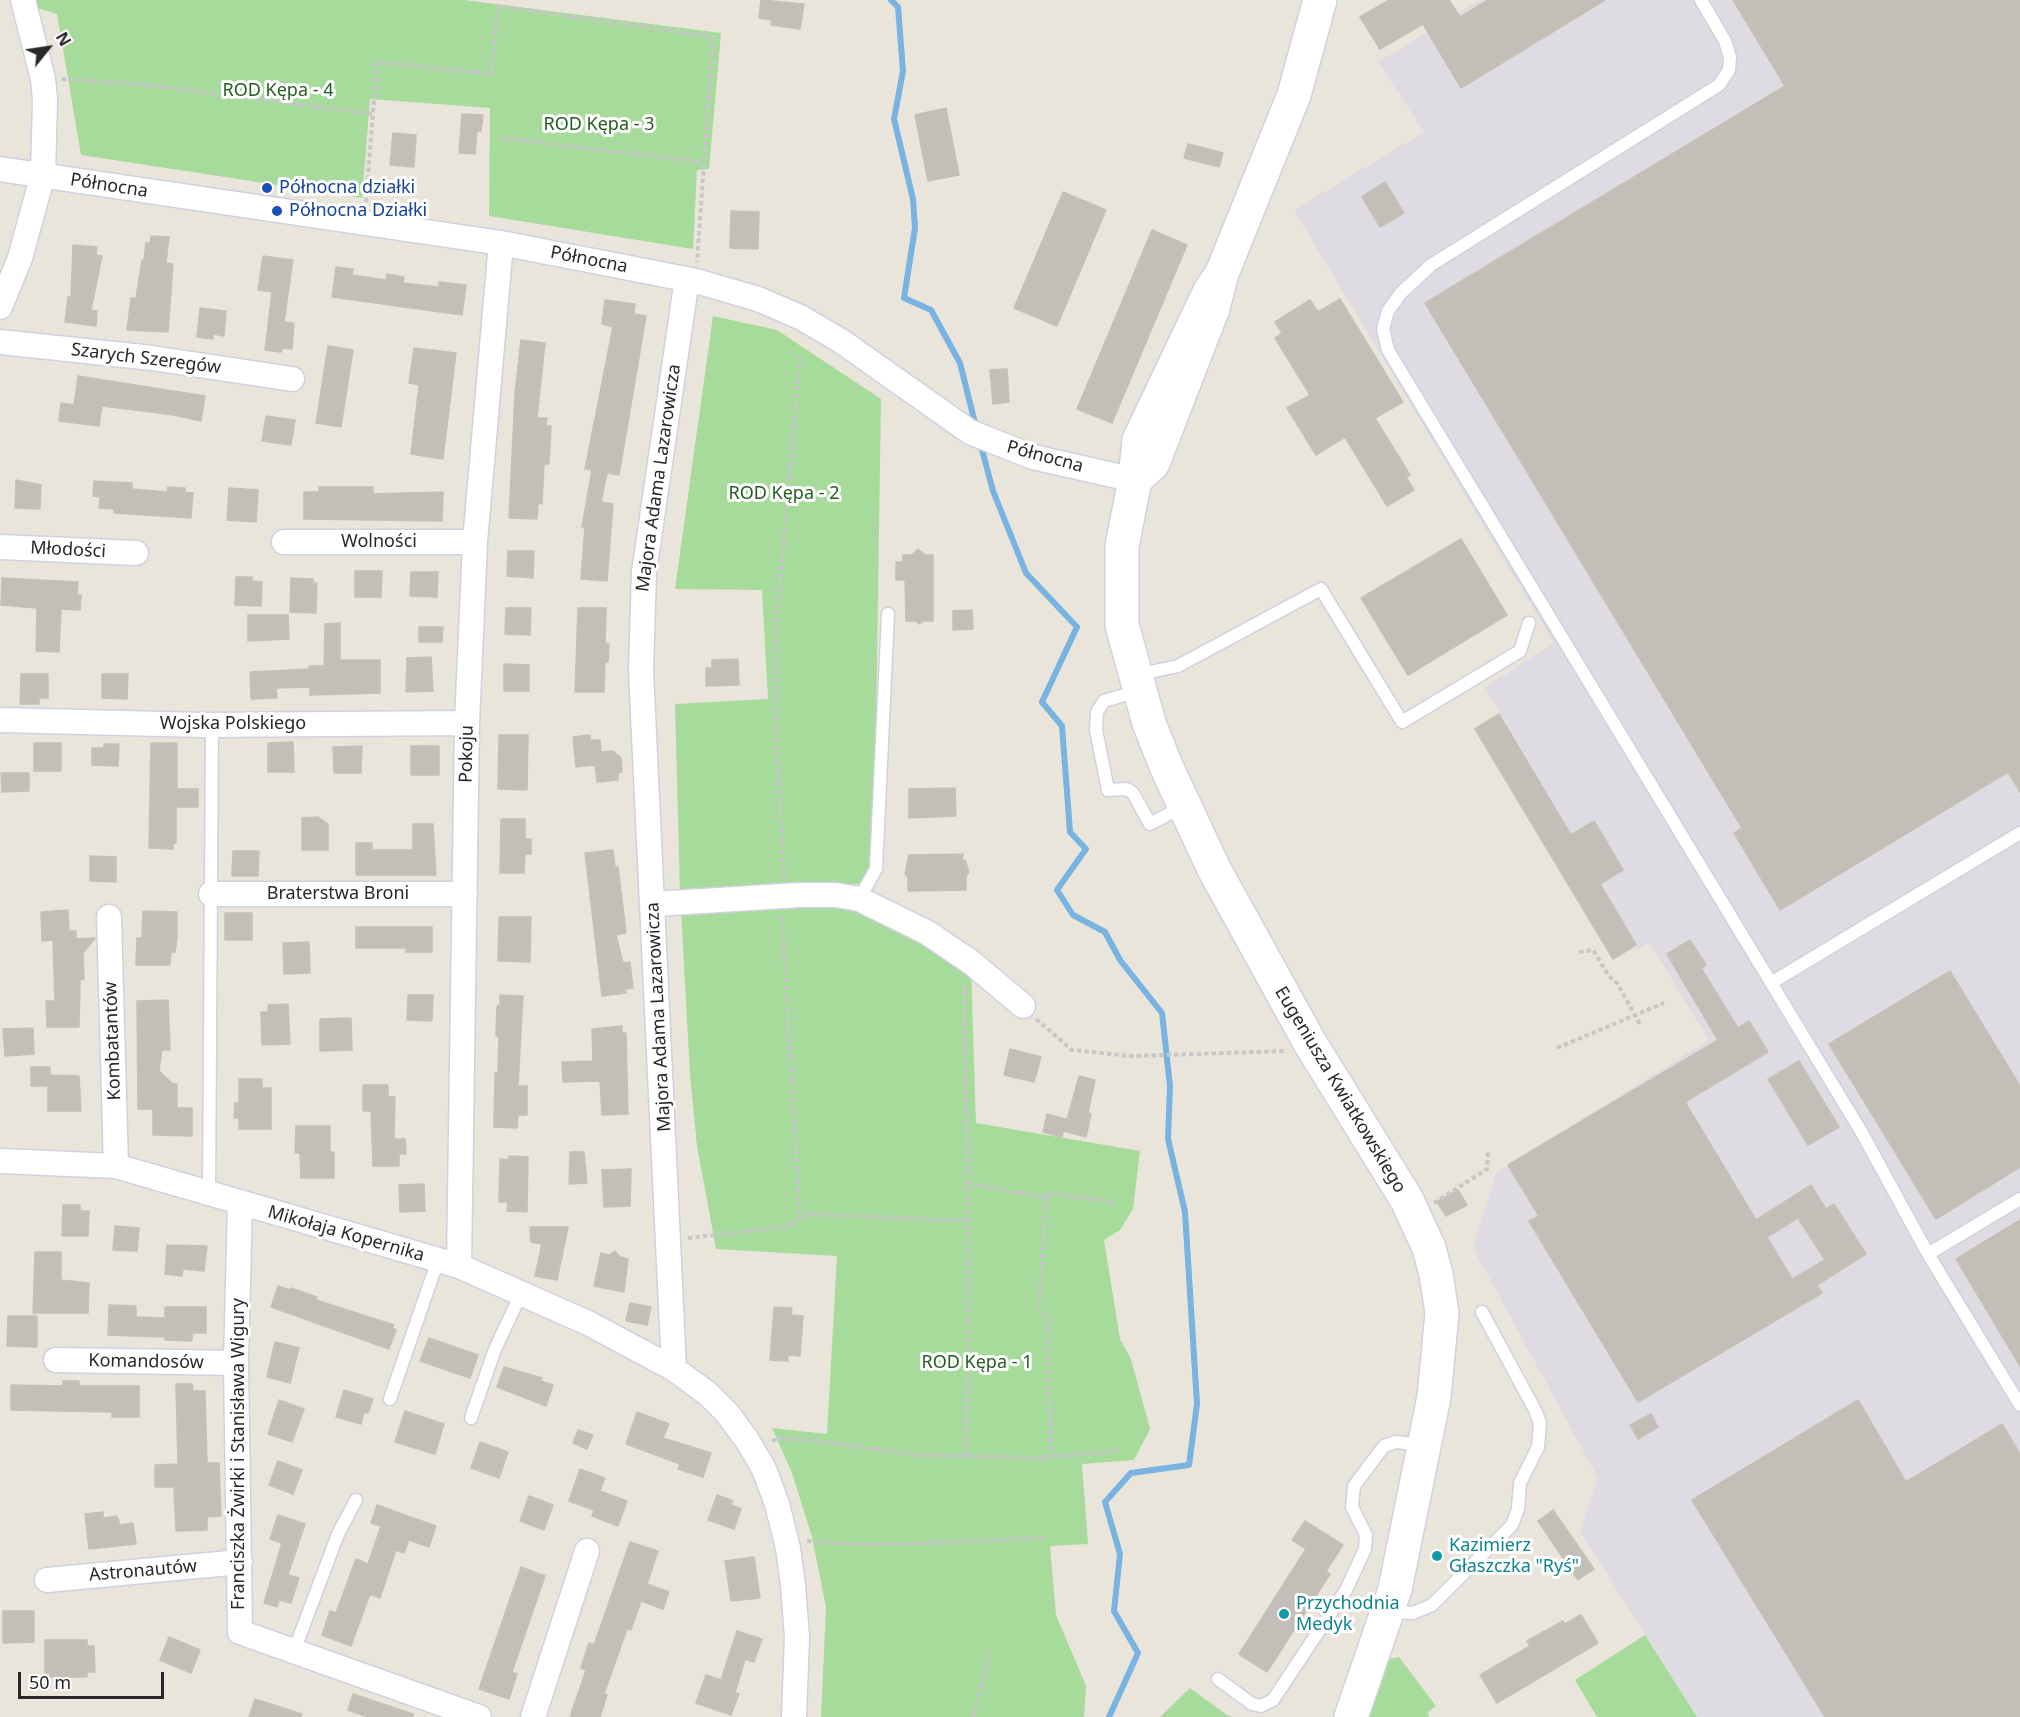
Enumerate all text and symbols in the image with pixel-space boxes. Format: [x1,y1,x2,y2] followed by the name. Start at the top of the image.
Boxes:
[18,18,78,78] north arrow
[51,28,76,50] text: N
[223,80,333,102] park label: ROD Kępa - 4
[544,114,654,136] park label: ROD Kępa - 3
[69,169,149,203] street label: Północna
[279,177,415,199] place label: Północna działki
[260,181,274,195] marker: Północna działki
[289,200,427,222] place label: Północna Działki
[270,204,284,218] marker: Północna Działki
[549,242,629,278] street label: Północna
[70,339,222,379] street label: Szarych Szeregów
[632,363,686,593] street label: Majora Adama Lazarowicza
[1004,436,1086,478] street label: Północna
[729,483,839,505] park label: ROD Kępa - 2
[341,531,417,553] street label: Wolności
[30,537,106,563] street label: Młodości
[160,713,306,735] street label: Wojska Polskiego
[456,725,478,783] street label: Pokoju
[267,883,409,905] street label: Braterstwa Broni
[642,902,676,1132] street label: Majora Adama Lazarowicza
[100,981,126,1101] street label: Kombatantów
[1270,983,1410,1197] street label: Eugeniusza Kwiatkowskiego
[265,1201,427,1267] street label: Mikołaja Kopernika
[228,1298,250,1610] street label: Franciszka Żwirki i Stanisława Wigury
[88,1350,204,1374] street label: Komandosów
[922,1352,1032,1374] park label: ROD Kępa - 1
[1449,1535,1579,1578] place label: Kazimierz Głaszczka "Ryś"
[1430,1549,1444,1563] marker: Kazimierz Głaszczka "Ryś"
[88,1556,198,1586] street label: Astronautów
[1296,1593,1400,1636] place label: Przychodnia Medyk
[1277,1607,1291,1621] marker: Przychodnia Medyk
[21,1660,166,1698] scale bar
[29,1670,71,1694] text: 50 m

